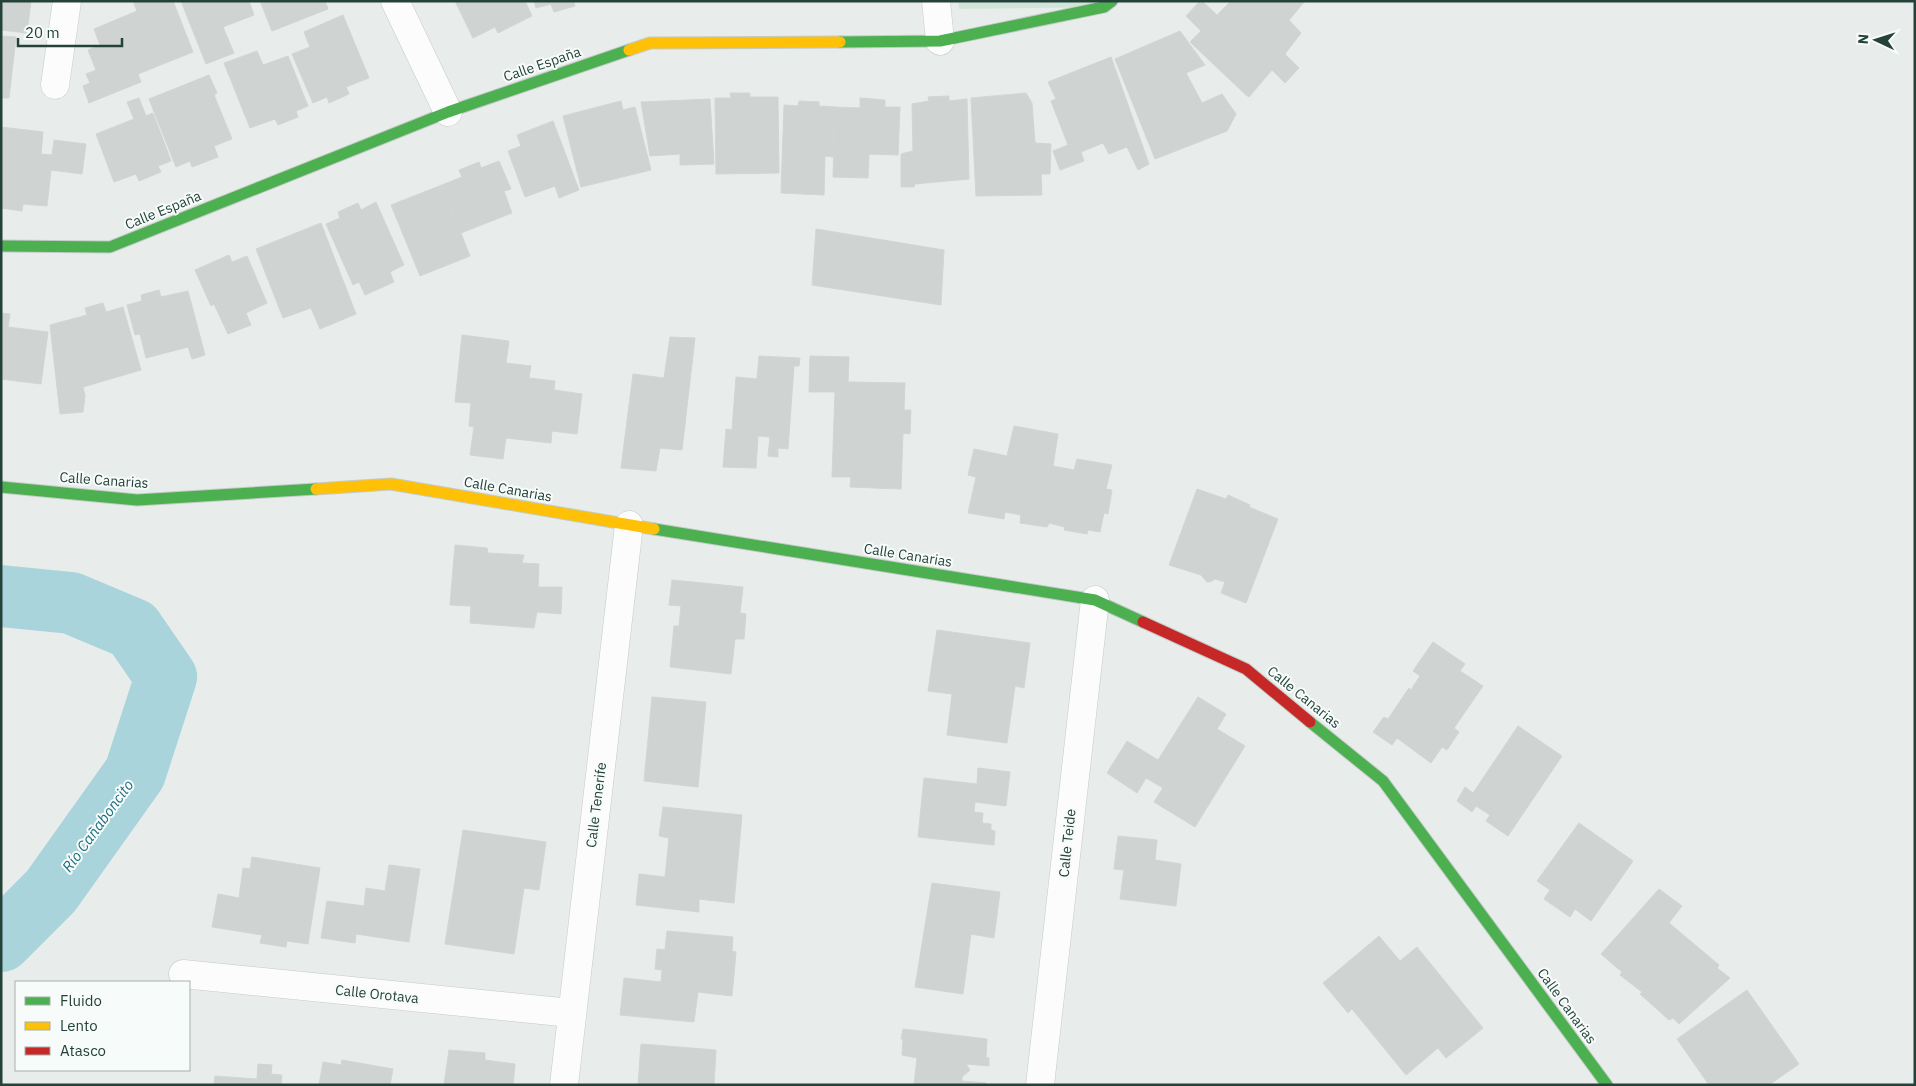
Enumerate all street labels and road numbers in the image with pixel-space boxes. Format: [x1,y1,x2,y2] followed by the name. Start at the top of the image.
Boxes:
[501,42,584,86] street label: Calle España
[122,186,204,233] street label: Calle España
[59,468,149,492] street label: Calle Canarias
[462,472,554,506] street label: Calle Canarias
[863,539,954,571] street label: Calle Canarias
[1264,662,1344,732] street label: Calle Canarias
[582,761,610,849] street label: Calle Tenerife
[1054,808,1080,878] street label: Calle Teide
[1533,965,1601,1048] street label: Calle Canarias
[334,981,420,1007] street label: Calle Orotava

